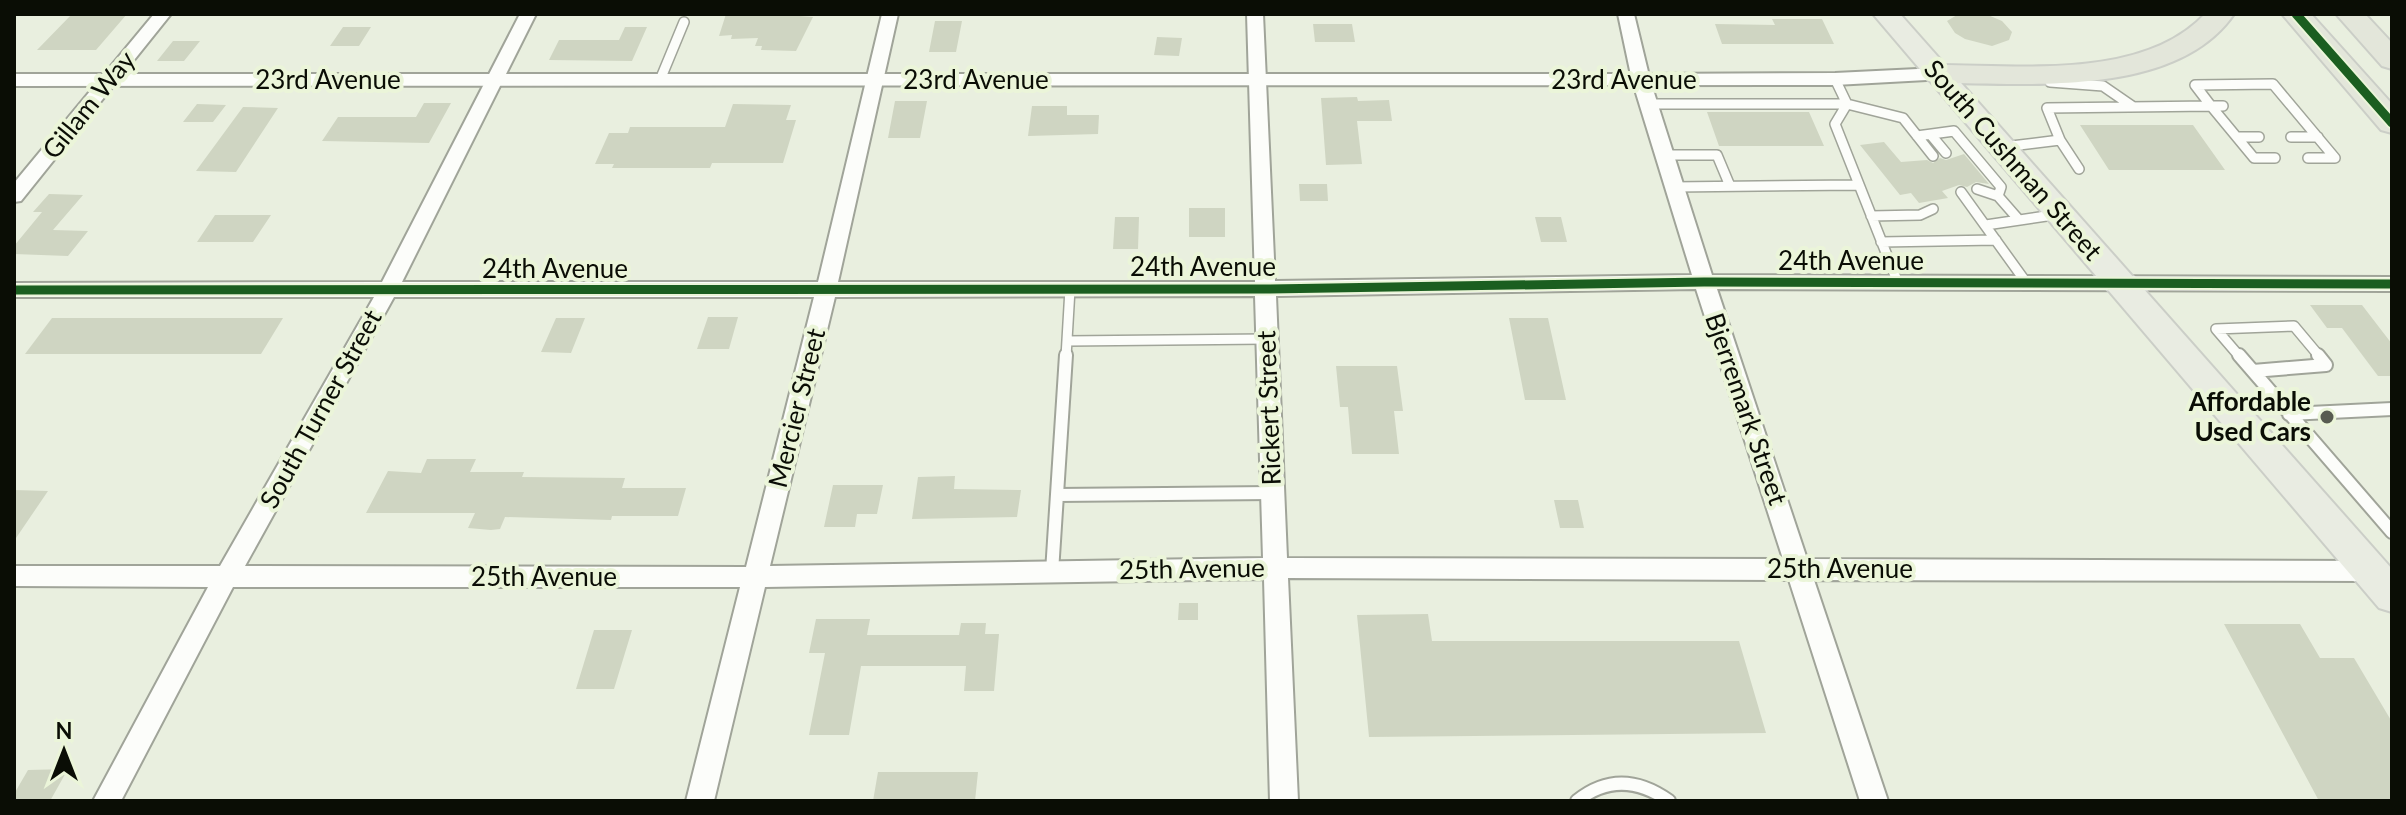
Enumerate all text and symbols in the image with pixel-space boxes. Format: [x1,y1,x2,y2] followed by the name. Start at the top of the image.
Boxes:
[35,44,142,165] street label: Gillam Way
[1918,53,2110,267] street label: South Cushman Street
[255,63,401,95] street label: 23rd Avenue
[903,63,1049,95] street label: 23rd Avenue
[1551,63,1697,95] street label: 23rd Avenue
[1778,244,1924,276] street label: 24th Avenue
[1130,250,1276,282] street label: 24th Avenue
[482,252,628,284] street label: 24th Avenue
[252,303,388,513] street label: South Turner Street
[1699,309,1795,509] street label: Bjerremark Street
[761,324,831,491] street label: Mercier Street
[1249,329,1287,486] street label: Rickert Street
[2188,385,2311,447] place label: Affordable Used Cars
[2318,408,2336,426] marker: Affordable Used Cars
[1119,551,1265,585] street label: 25th Avenue
[1767,552,1913,584] street label: 25th Avenue
[471,560,617,592] street label: 25th Avenue
[24,711,104,791] north arrow
[56,717,72,744] text: N

